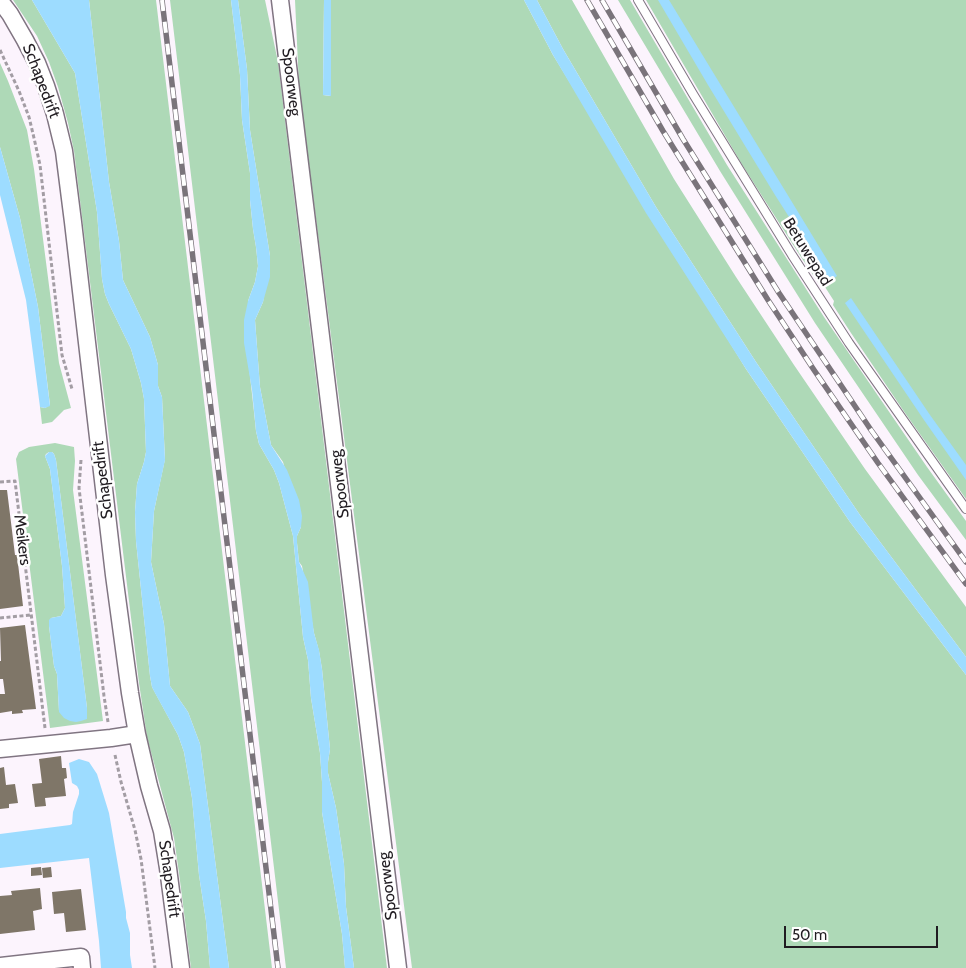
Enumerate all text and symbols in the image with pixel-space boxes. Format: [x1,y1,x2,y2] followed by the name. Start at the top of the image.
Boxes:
[18,41,64,121] street label: Schapedrift
[277,47,305,117] street label: Spoorweg
[779,214,835,290] street label: Betuwepad
[89,440,117,520] street label: Schapedrift
[326,449,354,519] street label: Spoorweg
[9,513,35,567] street label: Meikers
[154,839,184,919] street label: Schapedrift
[374,851,402,921] street label: Spoorweg
[786,916,940,948] scale bar
[792,926,827,944] text: 50 m

